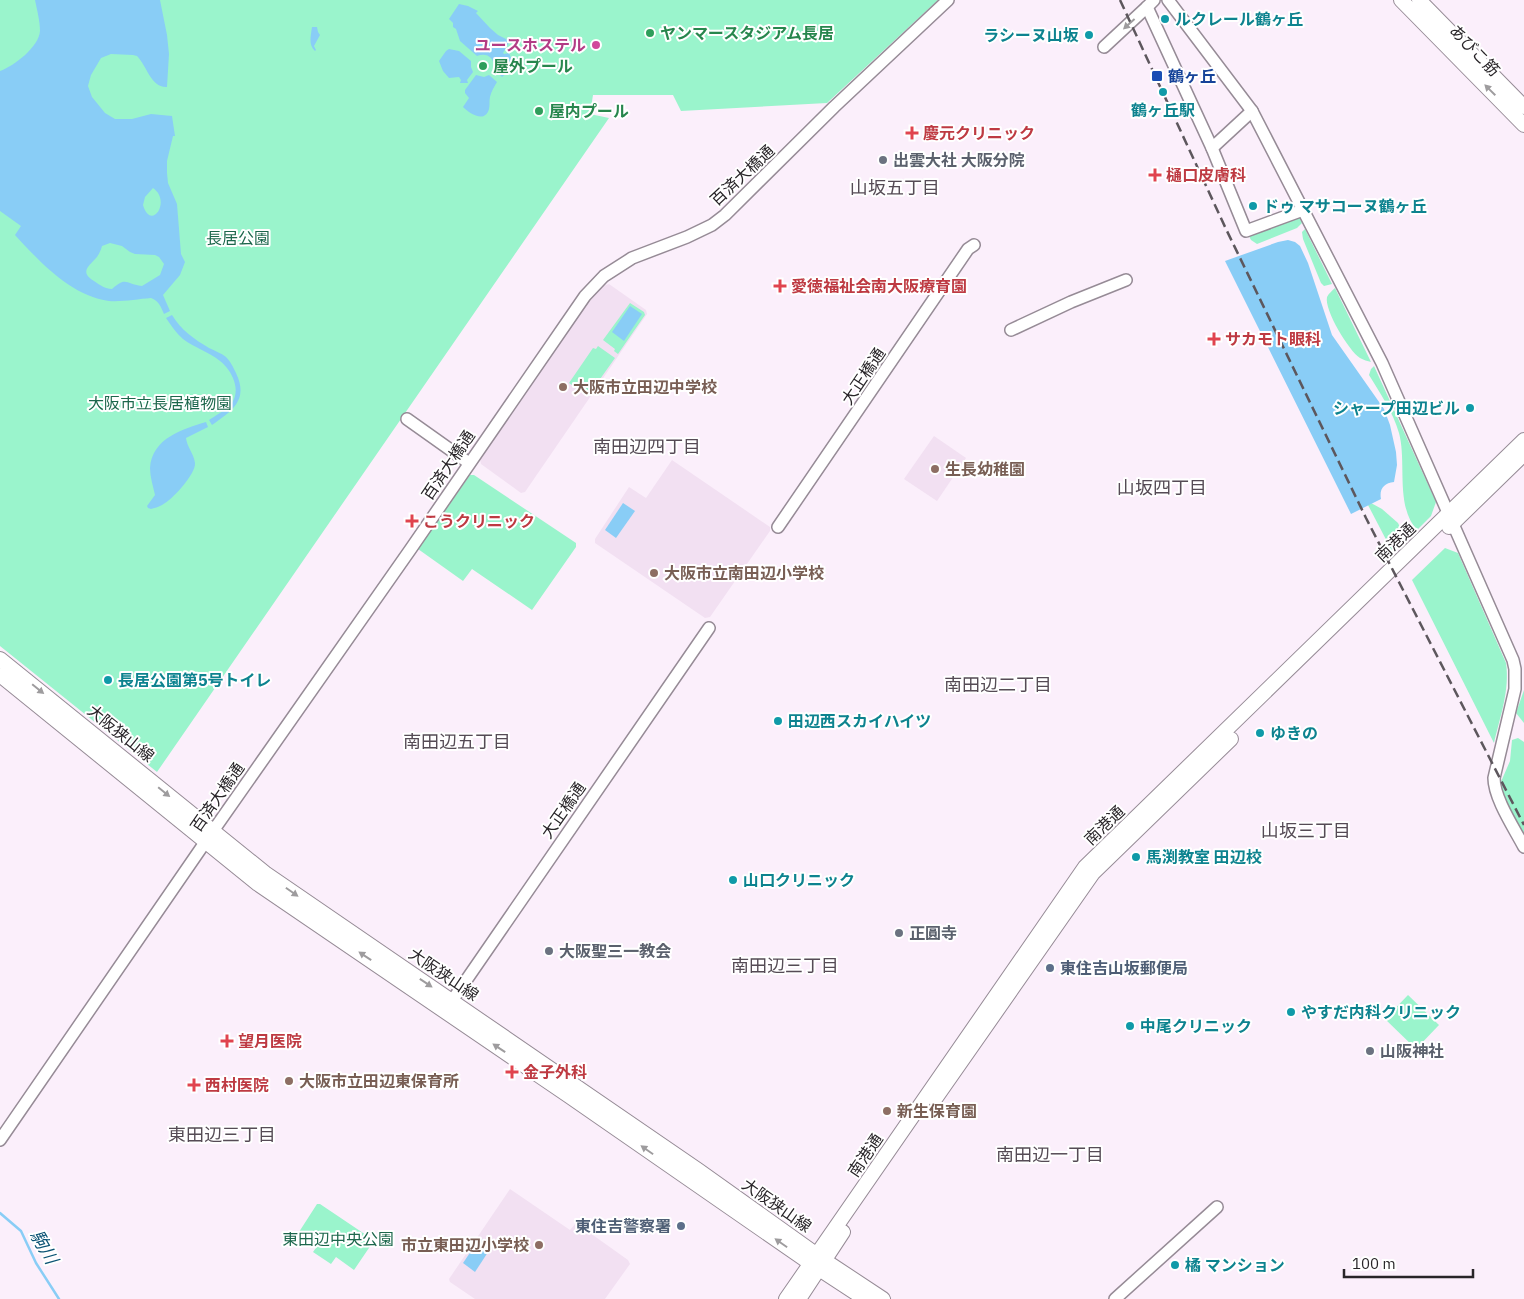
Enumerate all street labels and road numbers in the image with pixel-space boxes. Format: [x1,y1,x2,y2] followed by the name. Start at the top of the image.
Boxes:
[1446,20,1504,80] street label: あびこ筋
[706,140,778,210] street label: 百済大橋通
[837,344,889,408] street label: 大正橋通
[417,426,479,504] street label: 百済大橋通
[1371,518,1419,566] street label: 南港通
[84,700,158,766] street label: 大阪狭山線
[186,758,248,836] street label: 百済大橋通
[536,778,590,842] street label: 大正橋通
[1080,801,1128,849] street label: 南港通
[405,943,483,1005] street label: 大阪狭山線
[843,1130,887,1180] street label: 南港通
[738,1174,816,1236] street label: 大阪狭山線

